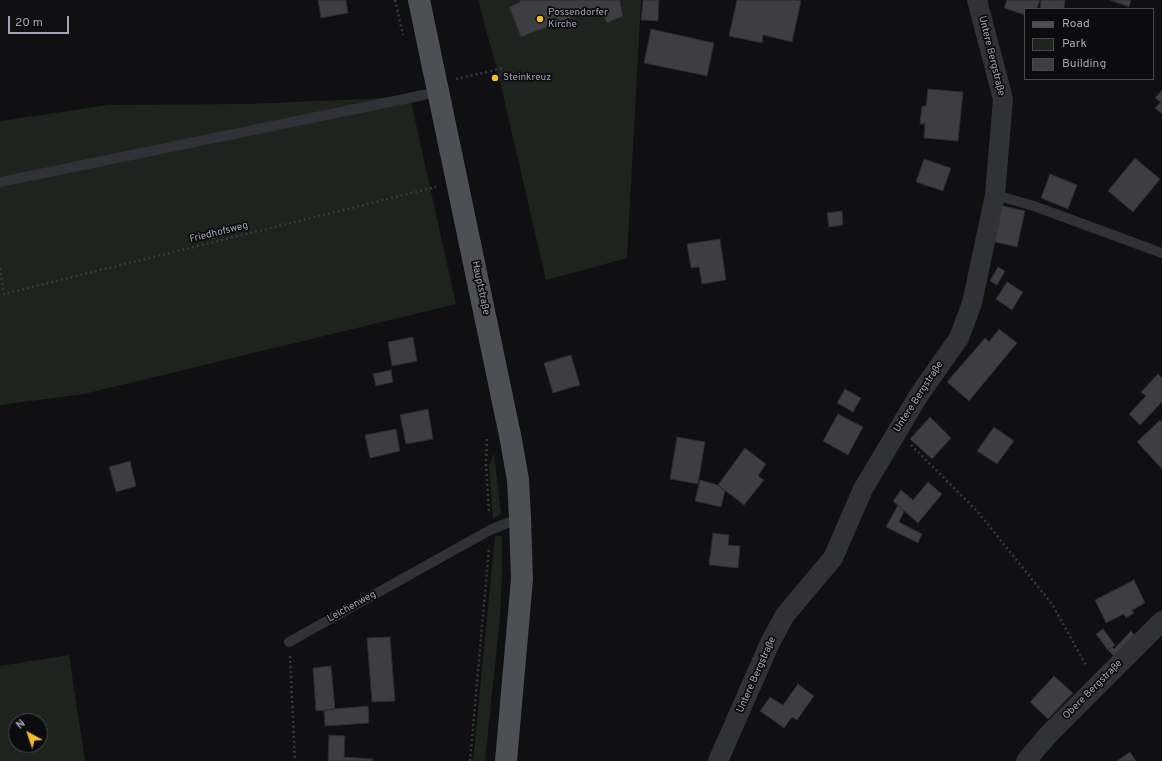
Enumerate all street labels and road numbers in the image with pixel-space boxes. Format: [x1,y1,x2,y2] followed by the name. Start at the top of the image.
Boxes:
[975,15,1007,97] street label: Untere Bergstraße
[189,220,249,246] street label: Friedhofsweg
[468,260,492,316] street label: Hauptstraße
[892,359,946,435] street label: Untere Bergstraße
[326,589,378,625] street label: Leichenweg
[735,635,779,715] street label: Untere Bergstraße
[1061,658,1125,722] street label: Obere Bergstraße

